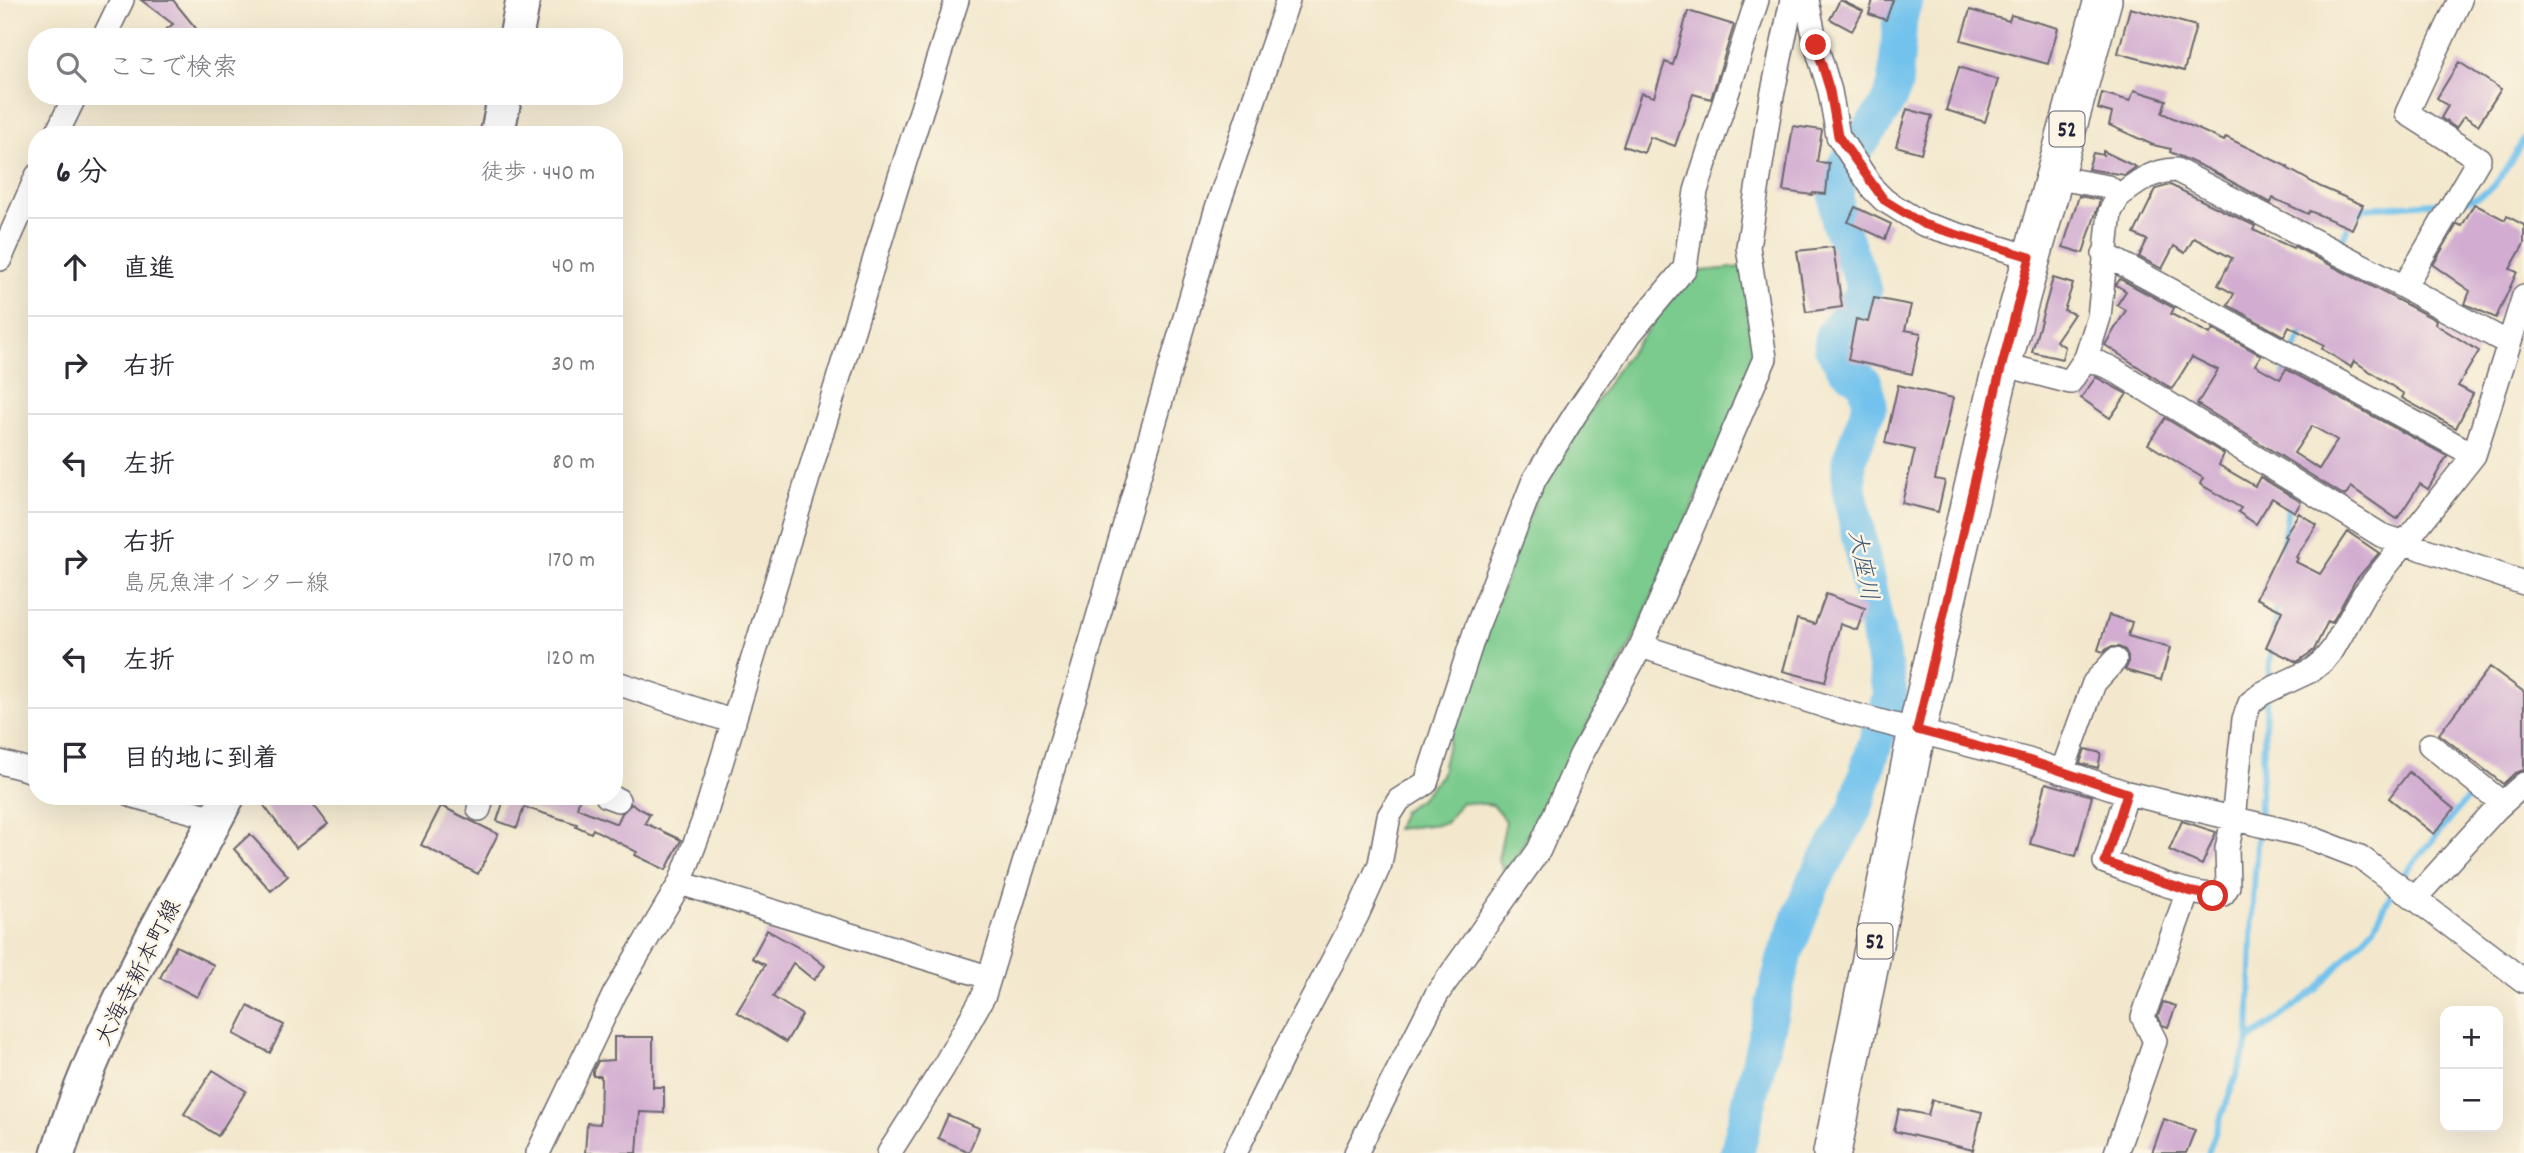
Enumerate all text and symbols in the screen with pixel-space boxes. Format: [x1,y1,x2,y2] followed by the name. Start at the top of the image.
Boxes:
[28,28,623,105] search box
[1800,29,1831,60] route end
[52,48,90,86] icon: search
[108,51,238,88] text: ここで検索
[2050,111,2084,146] road number: 52
[56,154,108,197] text: 6 分
[481,158,595,191] text: 徒歩 · 440 m
[56,248,94,286] icon: ahead
[552,251,595,284] text: 40 m
[123,252,175,289] text: 直進
[56,346,94,384] icon: right
[551,349,595,382] text: 30 m
[123,350,175,387] text: 右折
[56,444,94,482] icon: left
[552,447,595,480] text: 80 m
[123,448,175,485] text: 左折
[123,526,175,563] text: 右折
[1837,527,1885,604] water label: 大座川
[56,542,94,580] icon: right
[548,545,595,578] text: 170 m
[123,569,329,602] text: 島尻魚津インター線
[56,640,94,678] icon: left
[546,643,595,676] text: 120 m
[123,644,175,681] text: 左折
[56,738,94,776] icon: arrive
[123,742,279,779] text: 目的地に到着
[2197,880,2228,911] route start
[89,894,191,1053] street label: 大海寺新本町線
[1857,923,1892,958] road number: 52
[2440,1006,2503,1132] map controls
[2440,1006,2503,1069] button: +
[2440,1069,2503,1132] button: −

